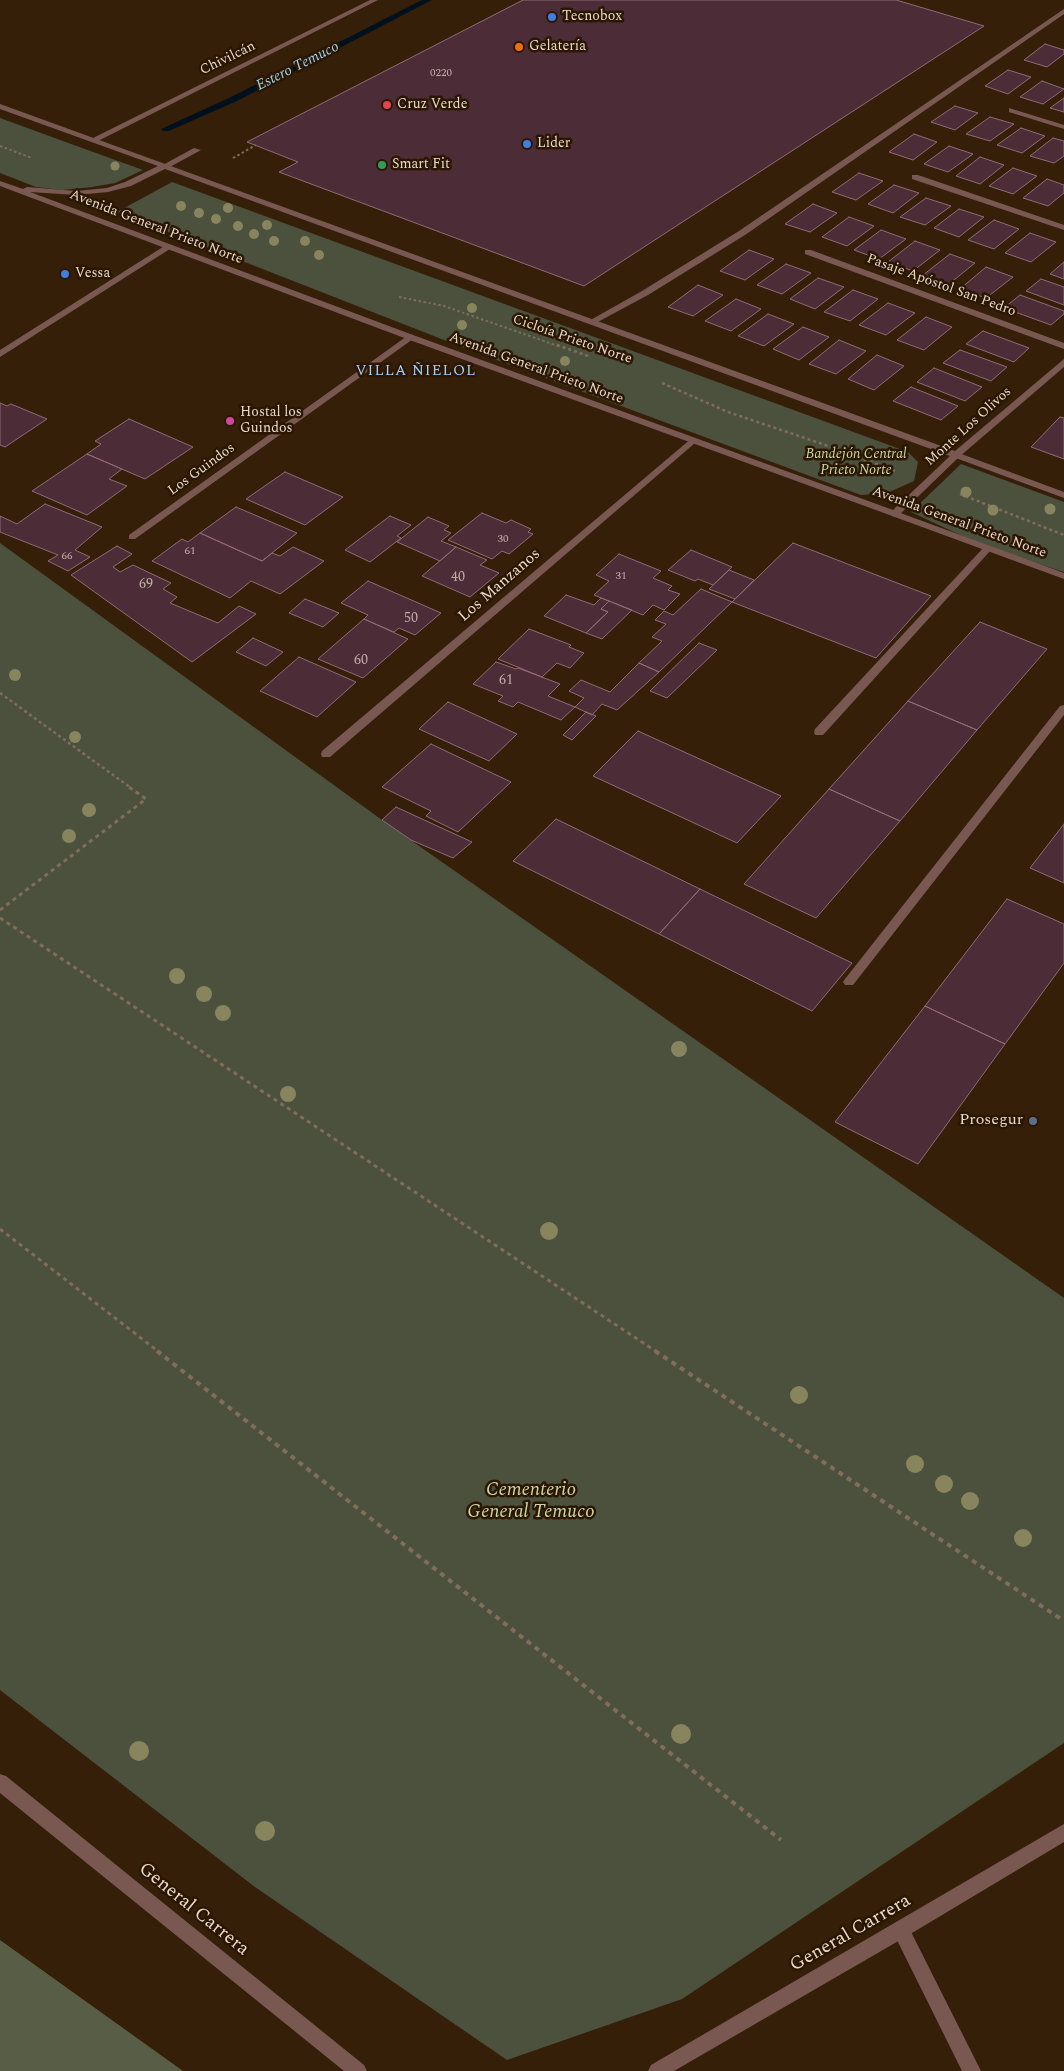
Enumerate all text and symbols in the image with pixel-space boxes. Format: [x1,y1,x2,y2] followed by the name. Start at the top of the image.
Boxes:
[562,9,622,25] place label: Tecnobox
[546,11,558,23] marker: Tecnobox
[198,38,258,80] street label: Chivilcán
[253,38,343,96] water label: Estero Temuco
[529,39,586,55] place label: Gelatería
[513,41,525,53] marker: Gelatería
[430,67,452,81] house number: 0220
[397,97,467,113] place label: Cruz Verde
[381,99,393,111] marker: Cruz Verde
[537,136,570,152] place label: Lider
[521,138,533,150] marker: Lider
[392,157,450,173] place label: Smart Fit
[376,159,388,171] marker: Smart Fit
[67,187,245,269] street label: Avenida General Prieto Norte
[864,251,1018,321] street label: Pasaje Apóstol San Pedro
[75,266,110,282] place label: Vessa
[59,268,71,280] marker: Vessa
[510,312,634,368] street label: Cicloía Prieto Norte
[447,330,625,408] street label: Avenida General Prieto Norte
[354,363,478,381] district label: VILLA ÑIELOL
[922,384,1016,470] street label: Monte Los Olivos
[240,405,302,438] place label: Hostal los Guindos
[224,415,236,427] marker: Hostal los Guindos
[165,440,239,500] street label: Los Guindos
[805,447,907,480] park label: Bandejón Central Prieto Norte
[870,484,1048,562] street label: Avenida General Prieto Norte
[498,533,508,547] house number: 30
[185,545,195,559] house number: 61
[455,545,545,627] street label: Los Manzanos
[62,550,72,564] house number: 66
[451,570,465,586] house number: 40
[616,570,626,584] house number: 31
[139,577,153,593] house number: 69
[404,611,418,627] house number: 50
[354,653,368,669] house number: 60
[499,673,513,689] house number: 61
[959,1111,1023,1131] place label: Prosegur
[1027,1115,1039,1127] marker: Prosegur
[467,1480,595,1524] park label: Cementerio General Temuco
[133,1858,253,1962] street label: General Carrera
[787,1890,915,1978] street label: General Carrera

